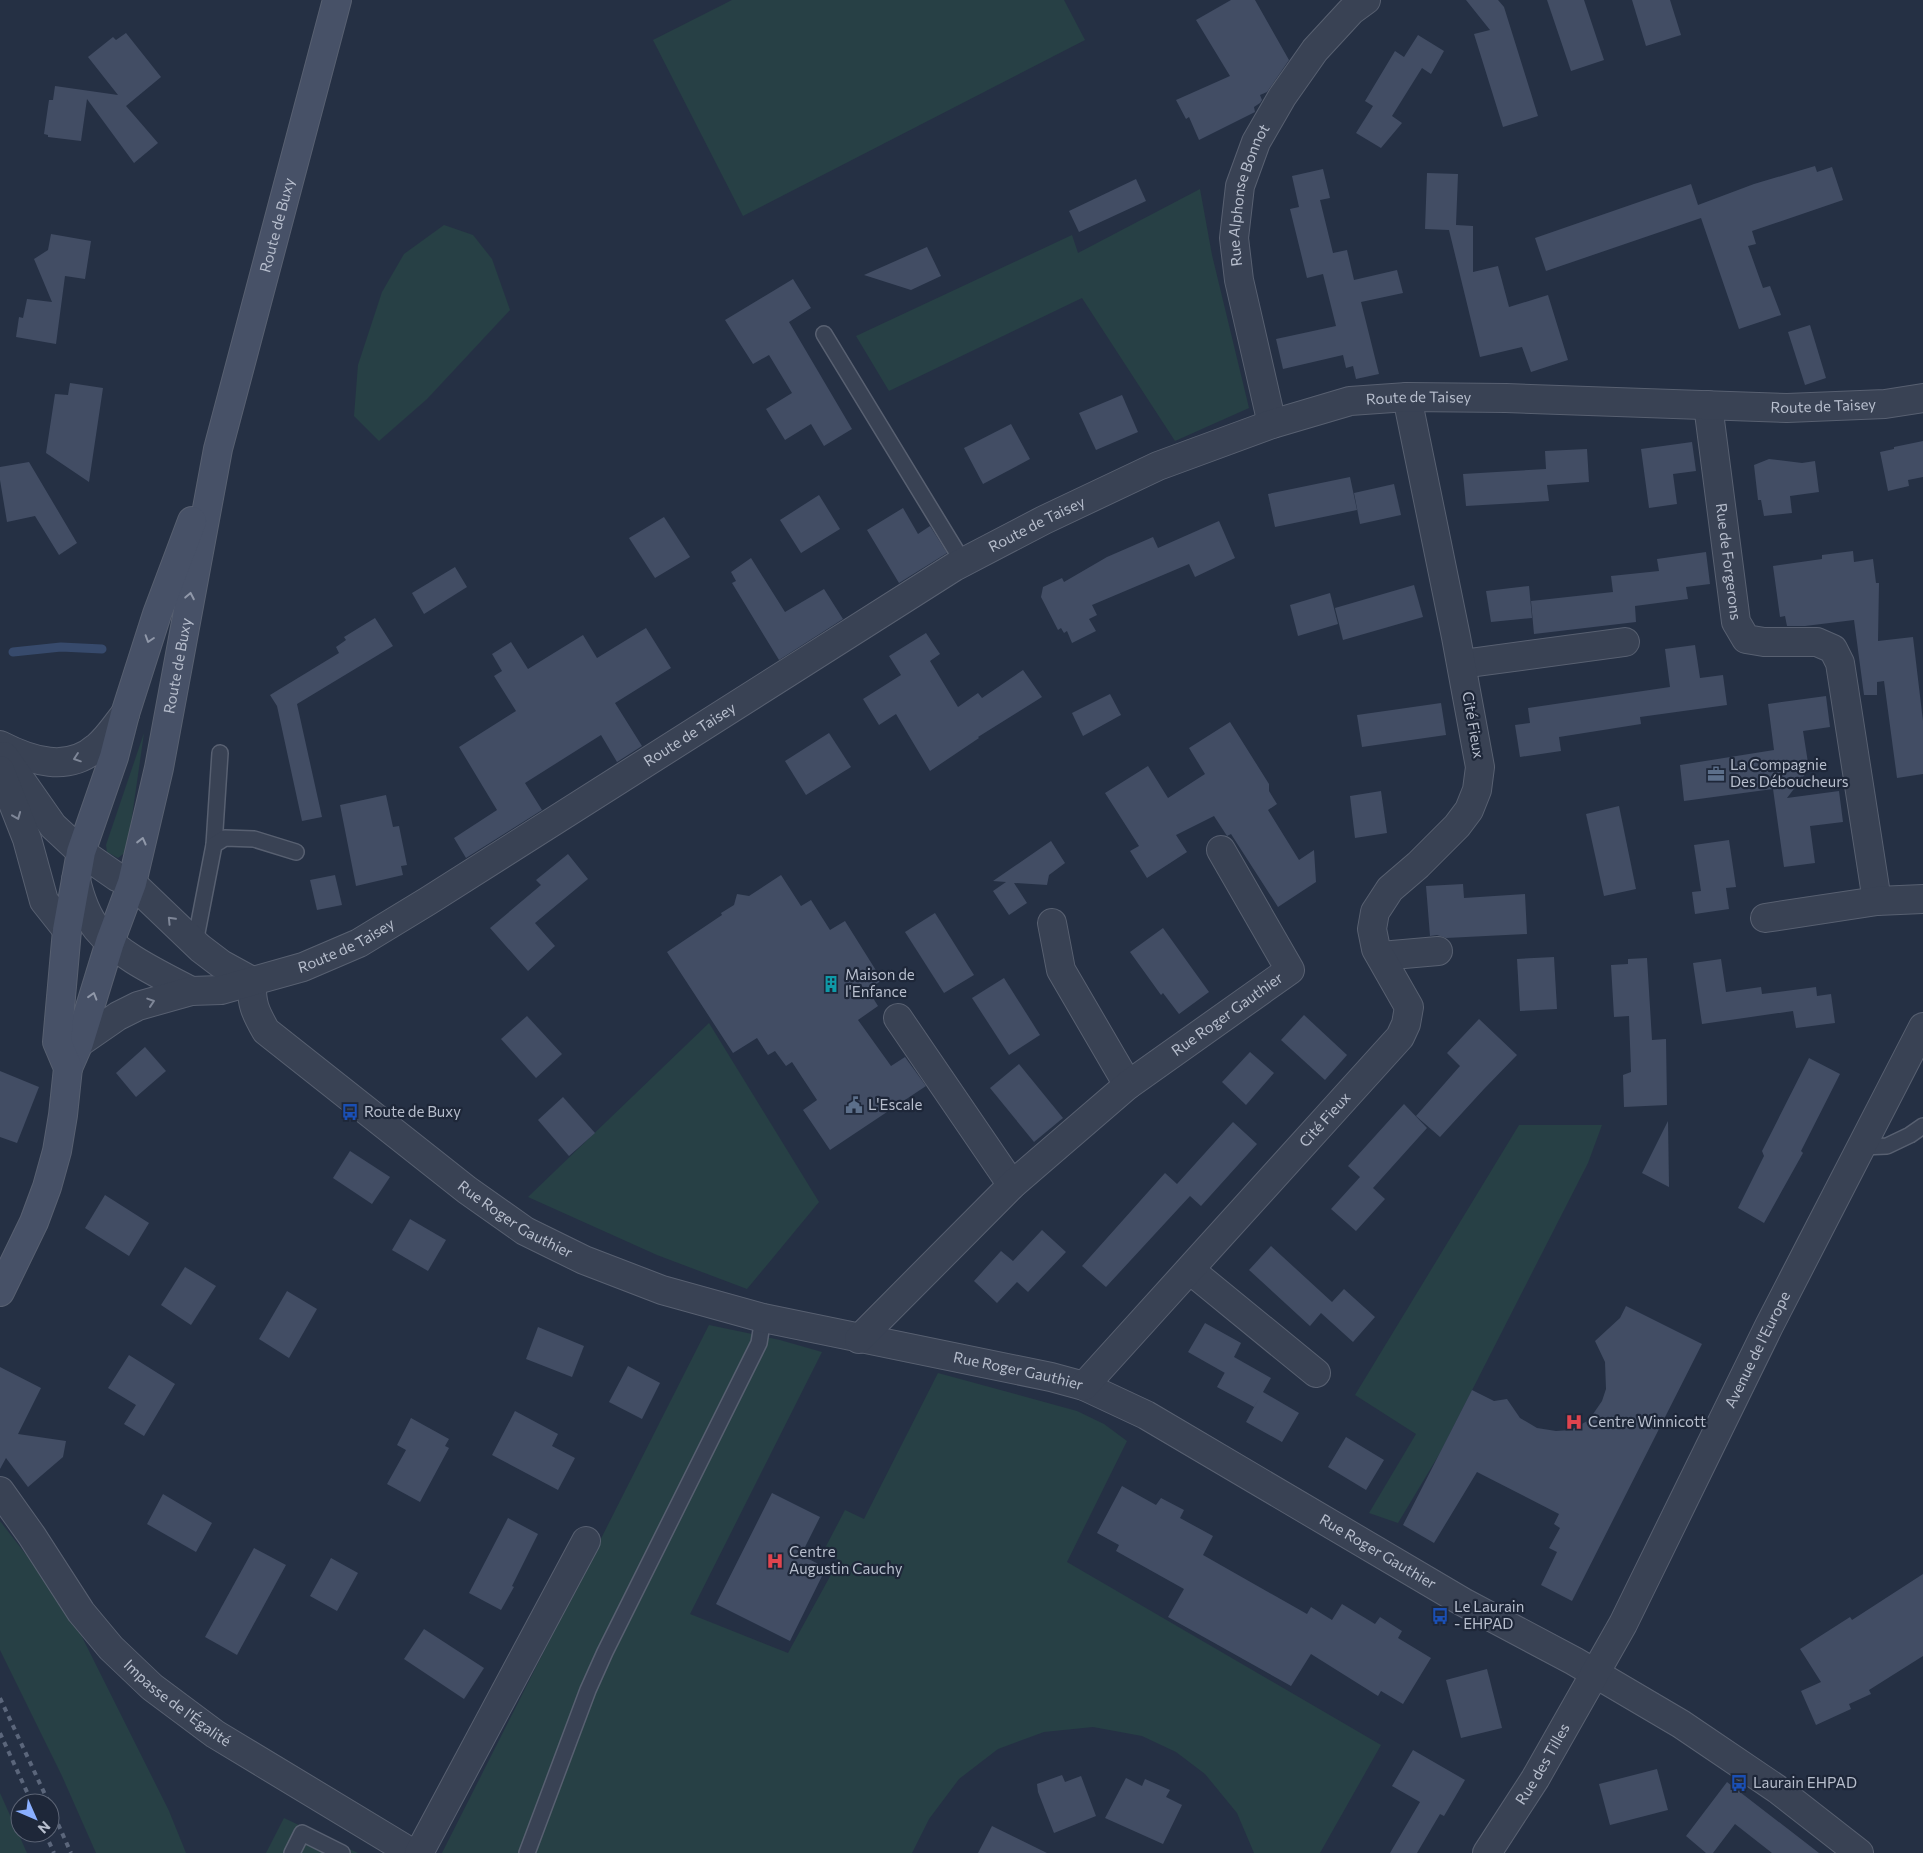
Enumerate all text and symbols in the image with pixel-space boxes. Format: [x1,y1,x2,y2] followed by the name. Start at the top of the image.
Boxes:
[1224,120,1273,267] street label: Rue Alphonse Bonnot
[255,175,298,274] street label: Route de Buxy
[1365,387,1472,408] street label: Route de Taisey
[1770,394,1877,416] street label: Route de Taisey
[985,492,1088,555] street label: Route de Taisey
[1713,502,1746,621] street label: Rue de Forgerons
[185,592,195,601] one-way arrow
[159,616,195,715] street label: Route de Buxy
[145,634,155,642] one-way arrow
[1459,690,1489,760] street label: Cité Fieux
[640,698,739,770] street label: Route de Taisey
[73,752,82,762] one-way arrow
[1730,755,1849,790] place label: La Compagnie Des Déboucheurs
[1706,764,1726,784] office icon: La Compagnie Des Déboucheurs
[11,811,21,820] one-way arrow
[136,837,147,846] one-way arrow
[296,914,397,976] street label: Route de Taisey
[168,917,177,926] one-way arrow
[845,965,915,1000] place label: Maison de l'Enfance
[1168,968,1286,1059] street label: Rue Roger Gauthier
[821,974,841,994] building icon: Maison de l'Enfance
[88,993,98,1001] one-way arrow
[147,998,155,1008] one-way arrow
[1295,1088,1354,1150] street label: Cité Fieux
[844,1095,864,1115] public building icon: L'Escale
[868,1095,922,1113] place label: L'Escale
[340,1102,360,1122] bus stop icon: Route de Buxy
[364,1102,461,1120] place label: Route de Buxy
[455,1176,576,1261] street label: Rue Roger Gauthier
[1720,1288,1793,1411] street label: Avenue de l'Europe
[952,1347,1085,1393] street label: Rue Roger Gauthier
[1564,1412,1584,1432] hospital icon: Centre Winnicott
[1588,1412,1706,1430] place label: Centre Winnicott
[1317,1509,1440,1592] street label: Rue Roger Gauthier
[789,1542,903,1577] place label: Centre Augustin Cauchy
[765,1551,785,1571] hospital icon: Centre Augustin Cauchy
[1454,1597,1524,1632] place label: Le Laurain - EHPAD
[1430,1606,1450,1626] bus stop icon: Le Laurain - EHPAD
[121,1655,235,1750] street label: Impasse de l'Égalité
[1511,1720,1573,1808] street label: Rue des Tilles
[1729,1773,1749,1793] bus stop icon: Laurain EHPAD
[1753,1773,1857,1791] place label: Laurain EHPAD
[10,1793,60,1843] north arrow
[35,1818,54,1837] text: N

